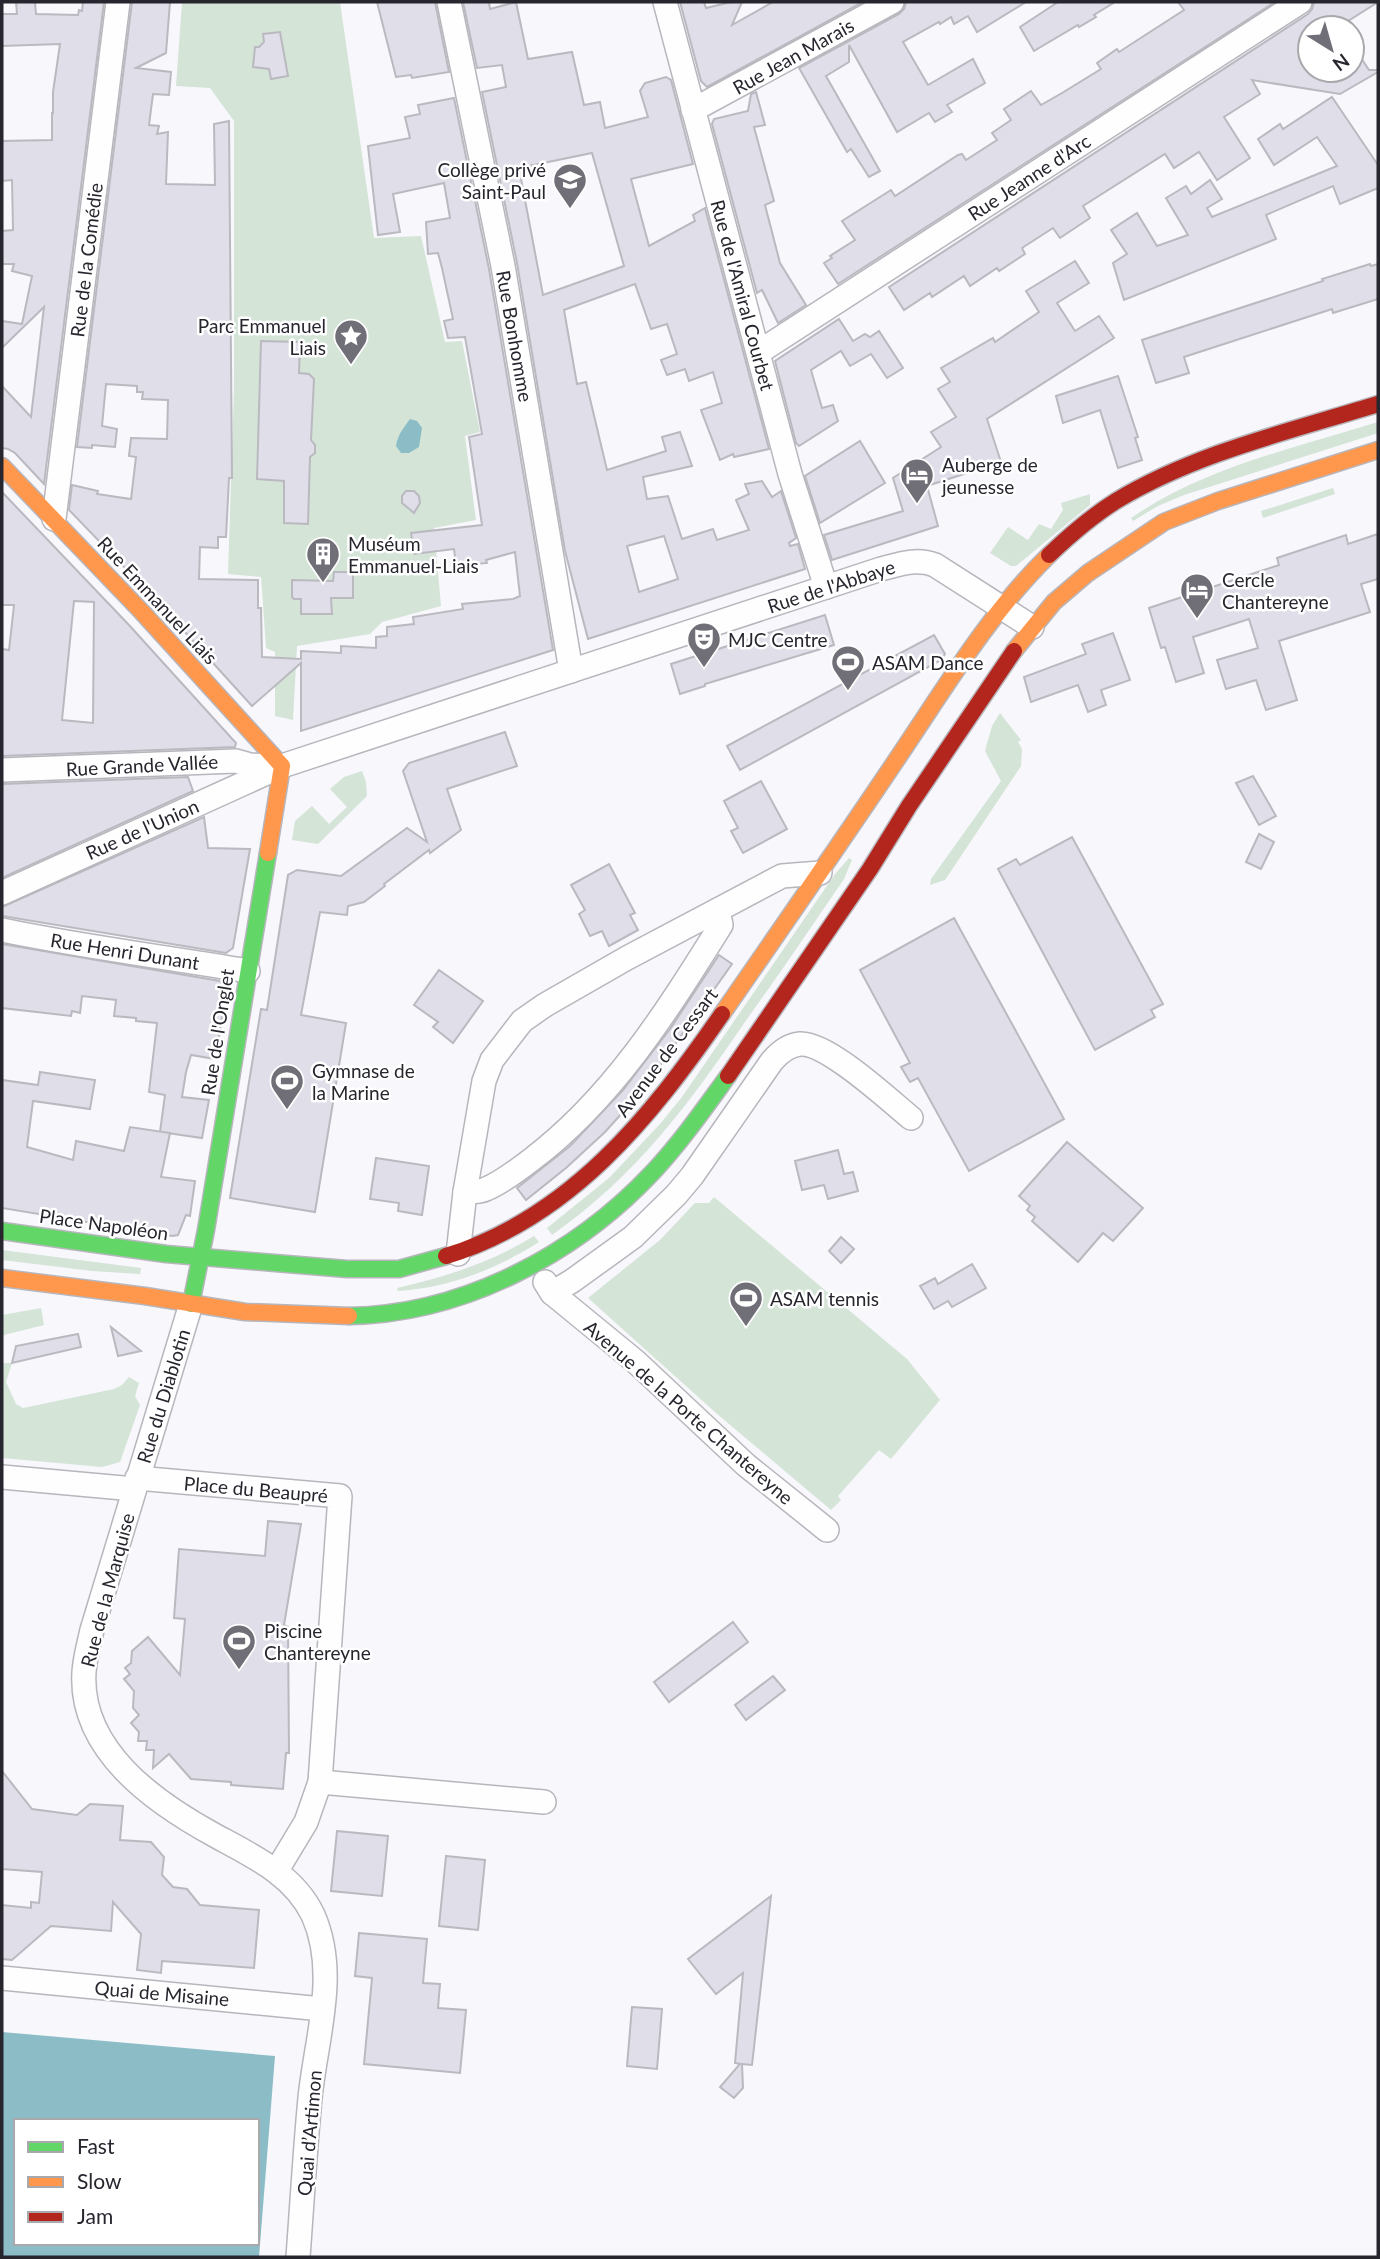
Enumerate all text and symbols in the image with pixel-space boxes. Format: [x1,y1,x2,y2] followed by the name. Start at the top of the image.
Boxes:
[728,13,858,99] street label: Rue Jean Marais
[1296,14,1366,84] north arrow
[1329,49,1354,77] text: N
[963,129,1095,225] street label: Rue Jeanne d'Arc
[437,158,546,203] place label: Collège privé Saint-Paul
[551,161,589,210] school or university icon: Collège privé Saint-Paul
[65,181,107,339] street label: Rue de la Comédie
[706,197,780,393] street label: Rue de l'Amiral Courbet
[492,268,538,404] street label: Rue Bonhomme
[198,314,326,359] place label: Parc Emmanuel Liais
[332,317,370,366] place icon: Parc Emmanuel Liais
[941,453,1038,498] place label: Auberge de jeunesse
[898,456,936,505] hotel icon: Auberge de jeunesse
[93,532,223,668] street label: Rue Emmanuel Liais
[348,532,479,577] place label: Muséum Emmanuel-Liais
[304,535,342,584] building icon: Muséum Emmanuel-Liais
[764,555,898,617] street label: Rue de l'Abbaye
[1222,568,1329,613] place label: Cercle Chantereyne
[1178,571,1216,620] hotel icon: Cercle Chantereyne
[685,620,723,669] theatre icon: MJC Centre
[728,628,828,651] place label: MJC Centre
[829,643,867,692] sports icon: ASAM Dance
[872,651,983,674] place label: ASAM Dance
[65,750,219,780] street label: Rue Grande Vallée
[82,794,202,864] street label: Rue de l'Union
[49,928,201,974] street label: Rue Henri Dunant
[196,967,238,1097] street label: Rue de l'Onglet
[610,983,722,1121] street label: Avenue de Cessart
[312,1059,415,1104] place label: Gymnase de la Marine
[268,1062,306,1111] sports icon: Gymnase de la Marine
[38,1204,170,1244] street label: Place Napoléon
[727,1279,765,1328] sports icon: ASAM tennis
[770,1287,879,1310] place label: ASAM tennis
[580,1315,798,1509] street label: Avenue de la Porte Chantereyne
[132,1326,194,1466] street label: Rue du Diablotin
[183,1471,329,1507] street label: Place du Beaupré
[75,1510,139,1670] street label: Rue de la Marquise
[264,1619,371,1664] place label: Piscine Chantereyne
[220,1622,258,1671] sports icon: Piscine Chantereyne
[94,1976,230,2010] street label: Quai de Misaine
[292,2069,326,2197] street label: Quai d’Artimon
[14,2119,259,2245] legend
[77,2133,115,2158] text: Fast
[77,2168,122,2193] text: Slow
[77,2203,113,2228] text: Jam

